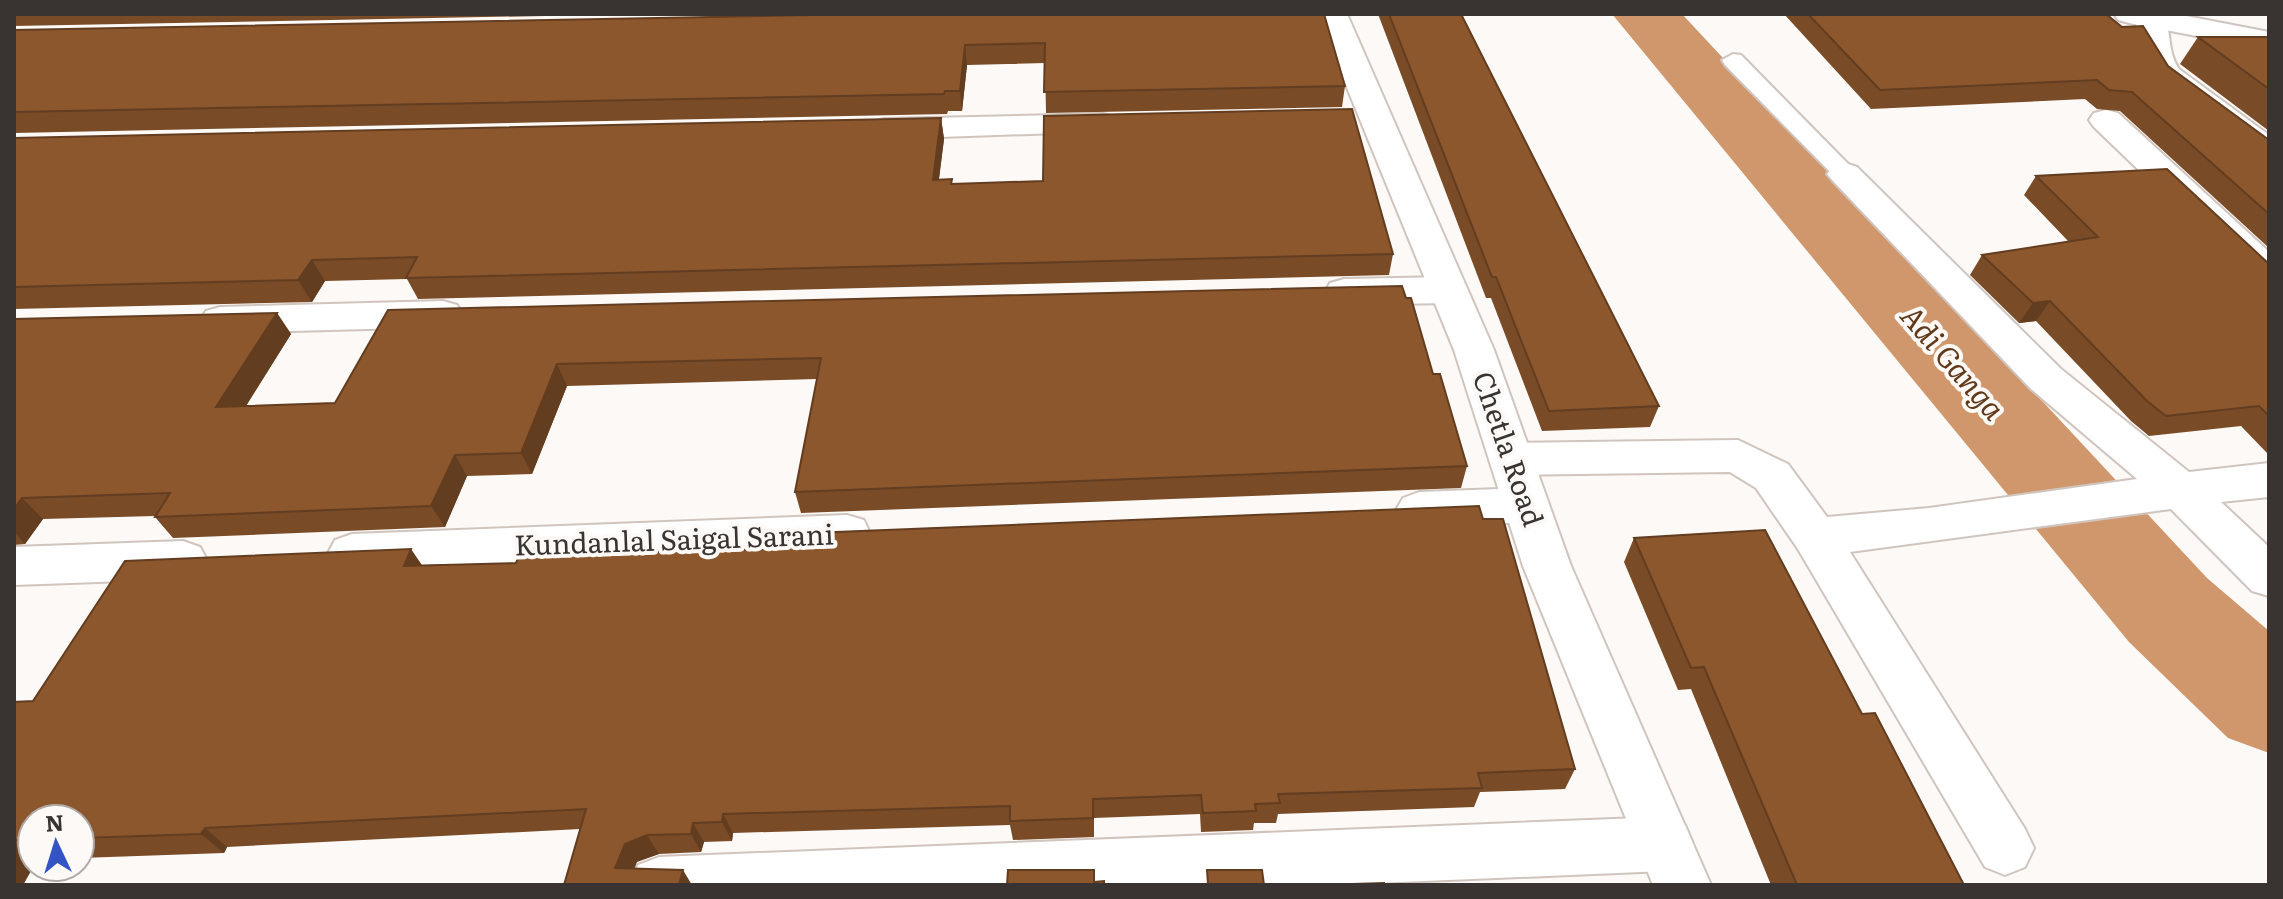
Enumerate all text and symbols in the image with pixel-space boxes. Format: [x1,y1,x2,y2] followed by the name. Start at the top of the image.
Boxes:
[1892,294,2017,428] water label: Adi Ganga
[1464,365,1556,531] street label: Chetla Road
[514,511,834,565] street label: Kundanlal Saigal Sarani
[16,803,96,883] north arrow
[44,804,65,839] text: N

